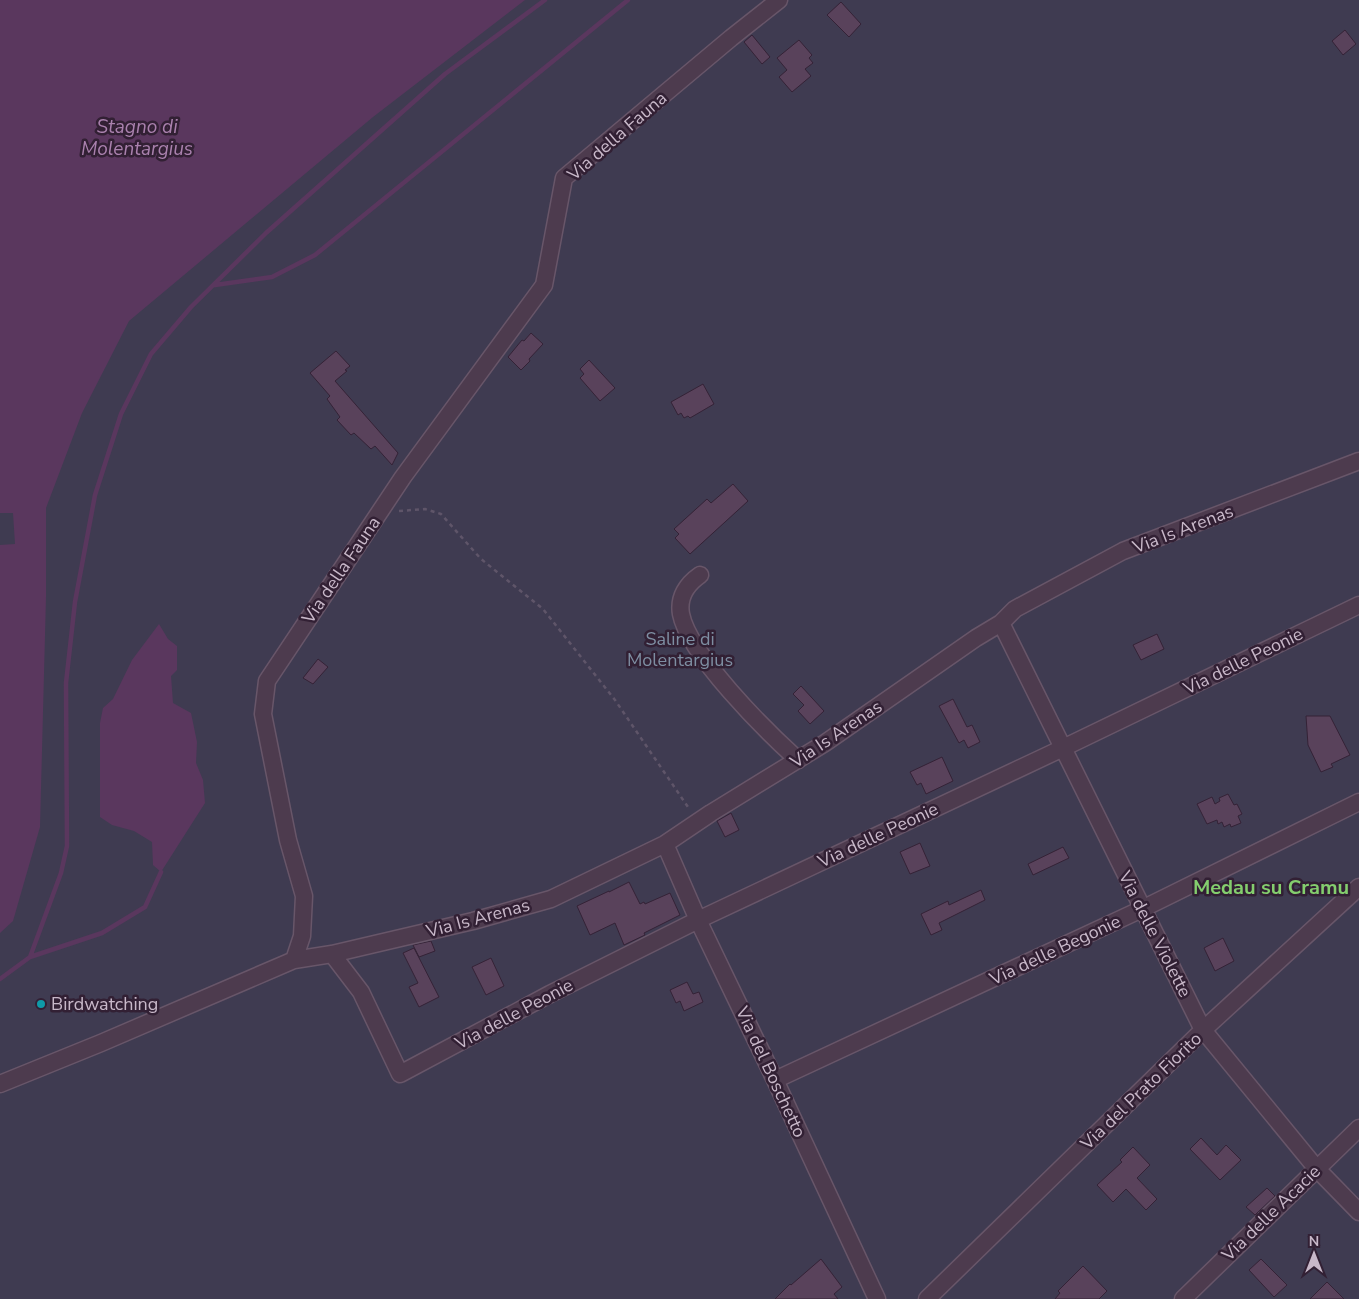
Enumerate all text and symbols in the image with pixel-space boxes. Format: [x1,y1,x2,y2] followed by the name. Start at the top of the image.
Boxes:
[561,86,672,187] street label: Via della Fauna
[81,114,193,162] water label: Stagno di Molentargius
[1128,499,1237,560] street label: Via Is Arenas
[296,512,386,629] street label: Via della Fauna
[1178,622,1307,701] street label: Via delle Peonie
[627,627,733,672] park label: Saline di Molentargius
[784,694,887,774] street label: Via Is Arenas
[813,797,942,874] street label: Via delle Peonie
[1112,866,1197,1001] street label: Via delle Violette
[1193,874,1349,901] district label: Medau su Cramu
[423,893,532,944] street label: Via Is Arenas
[985,909,1124,991] street label: Via delle Begonie
[450,973,577,1056] street label: Via delle Peonie
[51,992,158,1016] place label: Birdwatching
[35,998,47,1010] marker: Birdwatching
[730,1002,812,1141] street label: Via del Boschetto
[1075,1027,1207,1156] street label: Via del Prato Fiorito
[1216,1160,1326,1267] street label: Via delle Acacie
[1289,1229,1339,1279] north arrow
[1309,1232,1319,1251] text: N

